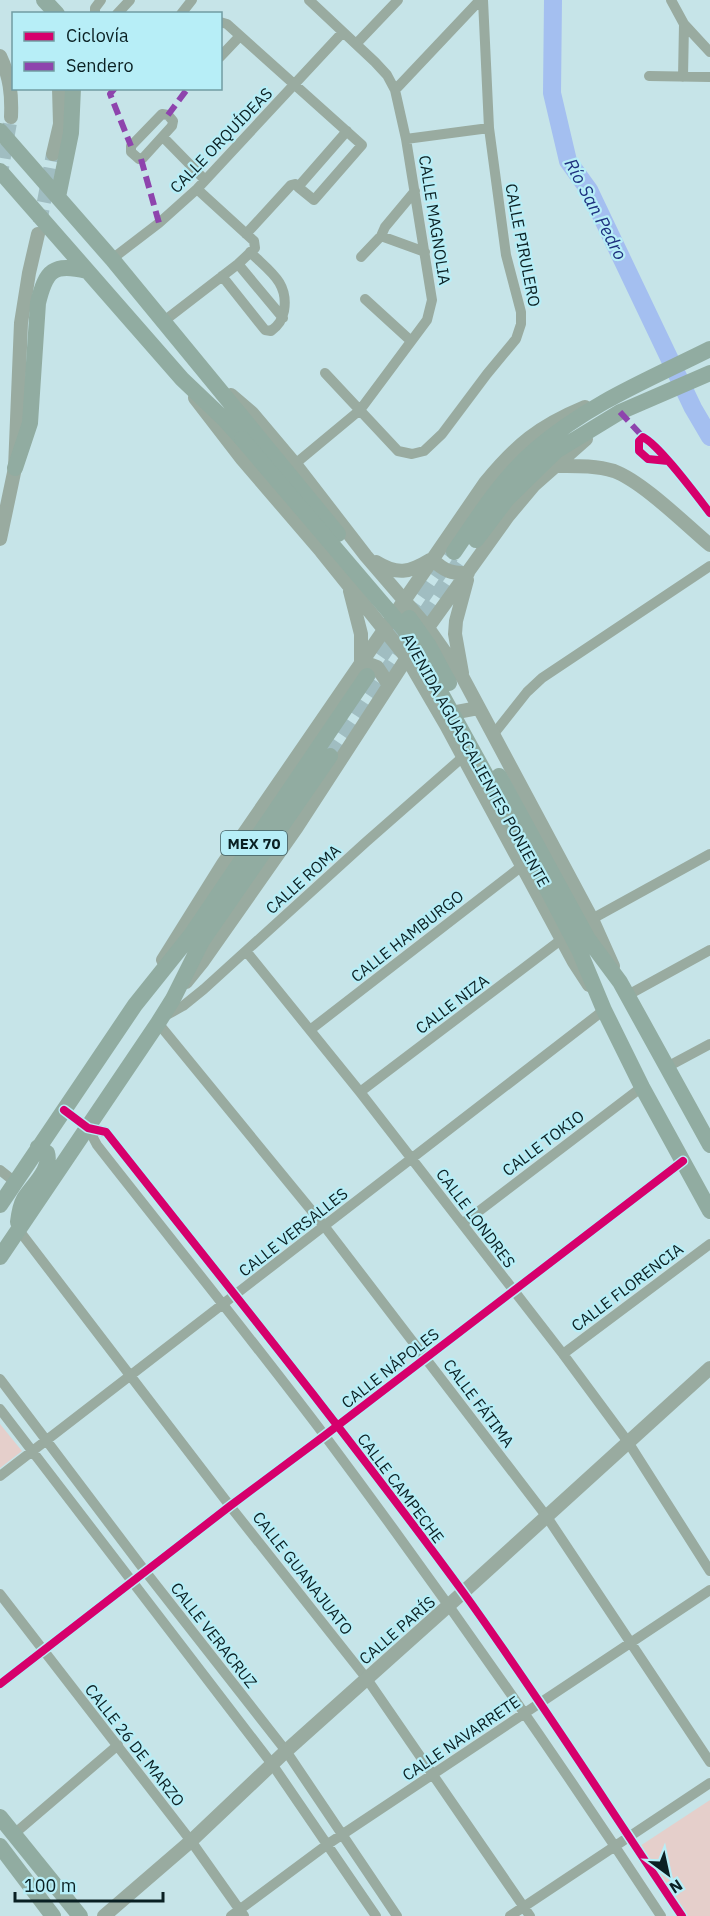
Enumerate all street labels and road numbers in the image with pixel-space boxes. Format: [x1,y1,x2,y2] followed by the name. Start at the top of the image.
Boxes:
[165,82,276,197] street label: CALLE ORQUÍDEAS
[415,154,455,286] street label: CALLE MAGNOLIA
[501,182,545,308] street label: CALLE PIRULERO
[398,630,554,890] street label: AVENIDA AGUASCALIENTES PONIENTE
[221,831,287,855] road number: MEX 70
[261,840,345,918] street label: CALLE ROMA
[347,886,467,986] street label: CALLE HAMBURGO
[411,970,493,1038] street label: CALLE NIZA
[498,1106,588,1180] street label: CALLE TOKIO
[432,1164,520,1272] street label: CALLE LONDRES
[234,1183,352,1281] street label: CALLE VERSALLES
[567,1239,687,1335] street label: CALLE FLORENCIA
[337,1323,443,1412] street label: CALLE NÁPOLES
[439,1354,520,1451] street label: CALLE FÁTIMA
[353,1429,449,1547] street label: CALLE CAMPECHE
[249,1507,357,1639] street label: CALLE GUANAJUATO
[166,1578,262,1692] street label: CALLE VERACRUZ
[354,1591,439,1669] street label: CALLE PARÍS
[81,1680,189,1810] street label: CALLE 26 DE MARZO
[398,1691,524,1785] street label: CALLE NAVARRETE

